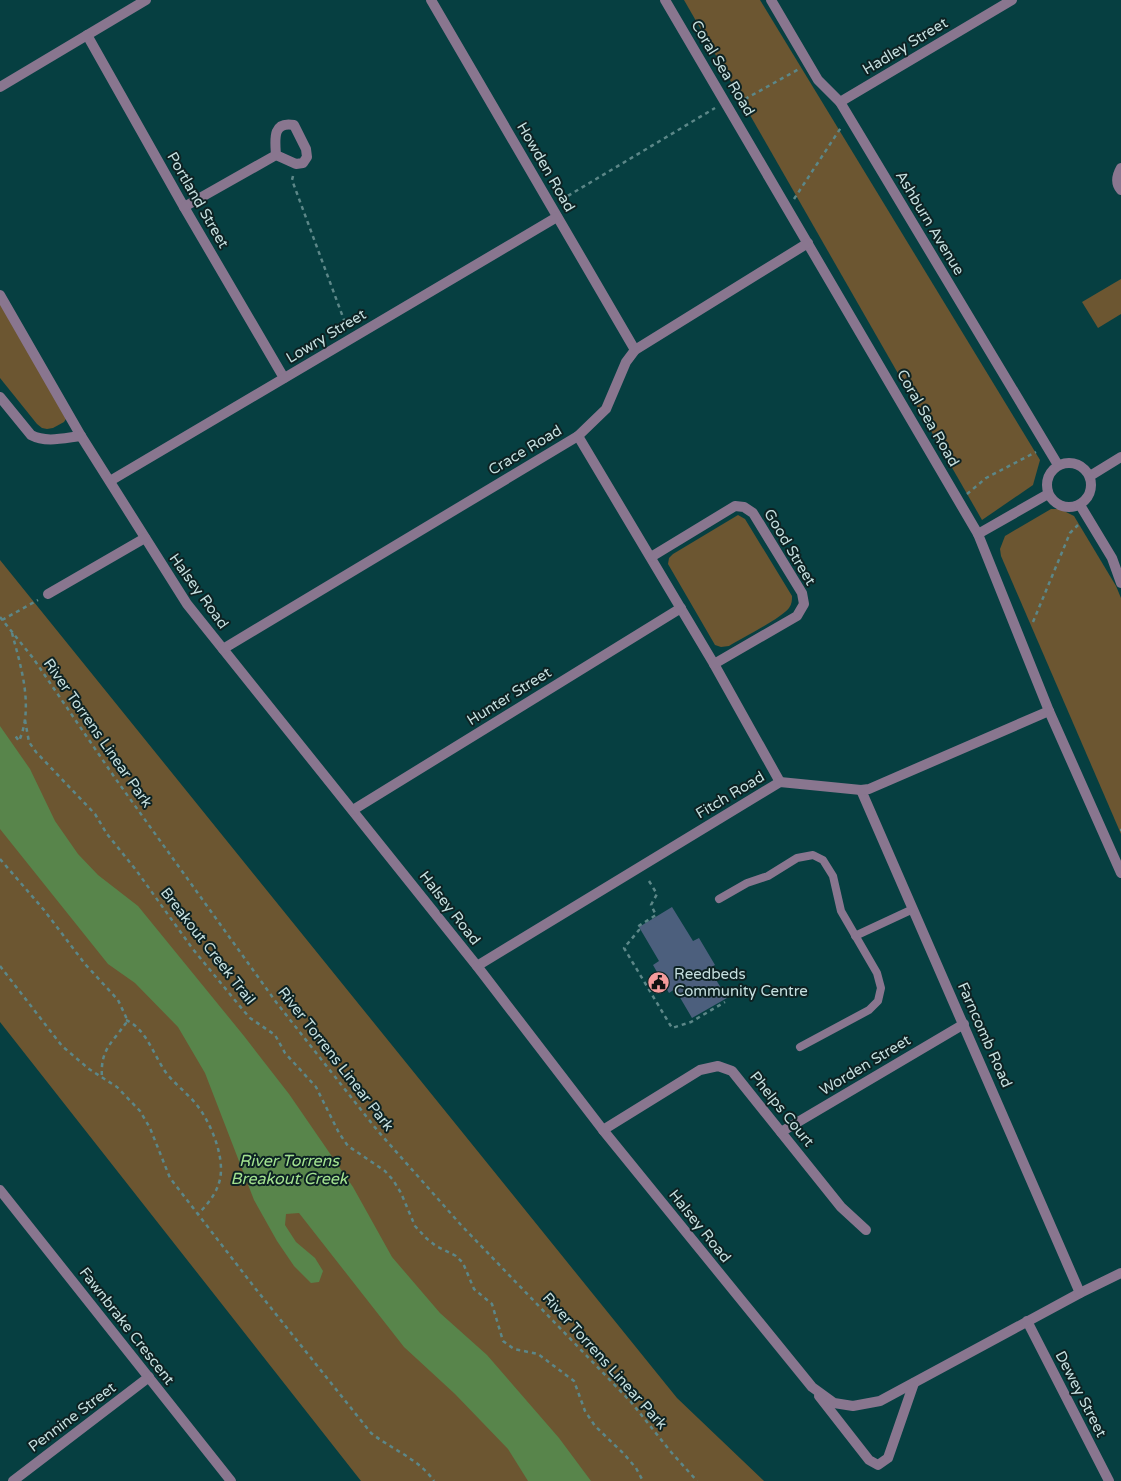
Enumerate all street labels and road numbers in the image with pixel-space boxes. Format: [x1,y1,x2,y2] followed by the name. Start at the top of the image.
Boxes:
[859,13,951,78] street label: Hadley Street
[687,17,759,119] street label: Coral Sea Road
[513,119,579,215] street label: Howden Road
[163,149,233,251] street label: Portland Street
[892,168,968,278] street label: Ashburn Avenue
[283,305,369,367] street label: Lowry Street
[893,366,963,470] street label: Coral Sea Road
[485,421,565,479] street label: Crace Road
[760,506,820,589] street label: Good Street
[166,550,232,632] street label: Halsey Road
[40,655,156,811] street label: River Torrens Linear Park
[464,663,555,729] street label: Hunter Street
[692,767,768,823] street label: Fitch Road
[416,867,484,949] street label: Halsey Road
[157,884,259,1008] street label: Breakout Creek Trail
[954,980,1016,1090] street label: Farncomb Road
[274,983,398,1135] street label: River Torrens Linear Park
[816,1031,914,1099] street label: Worden Street
[746,1068,818,1151] street label: Phelps Court
[665,1186,735,1266] street label: Halsey Road
[76,1264,179,1388] street label: Fawnbrake Crescent
[539,1289,671,1433] street label: River Torrens Linear Park
[1052,1348,1111,1440] street label: Dewey Street
[25,1378,119,1456] street label: Pennine Street

